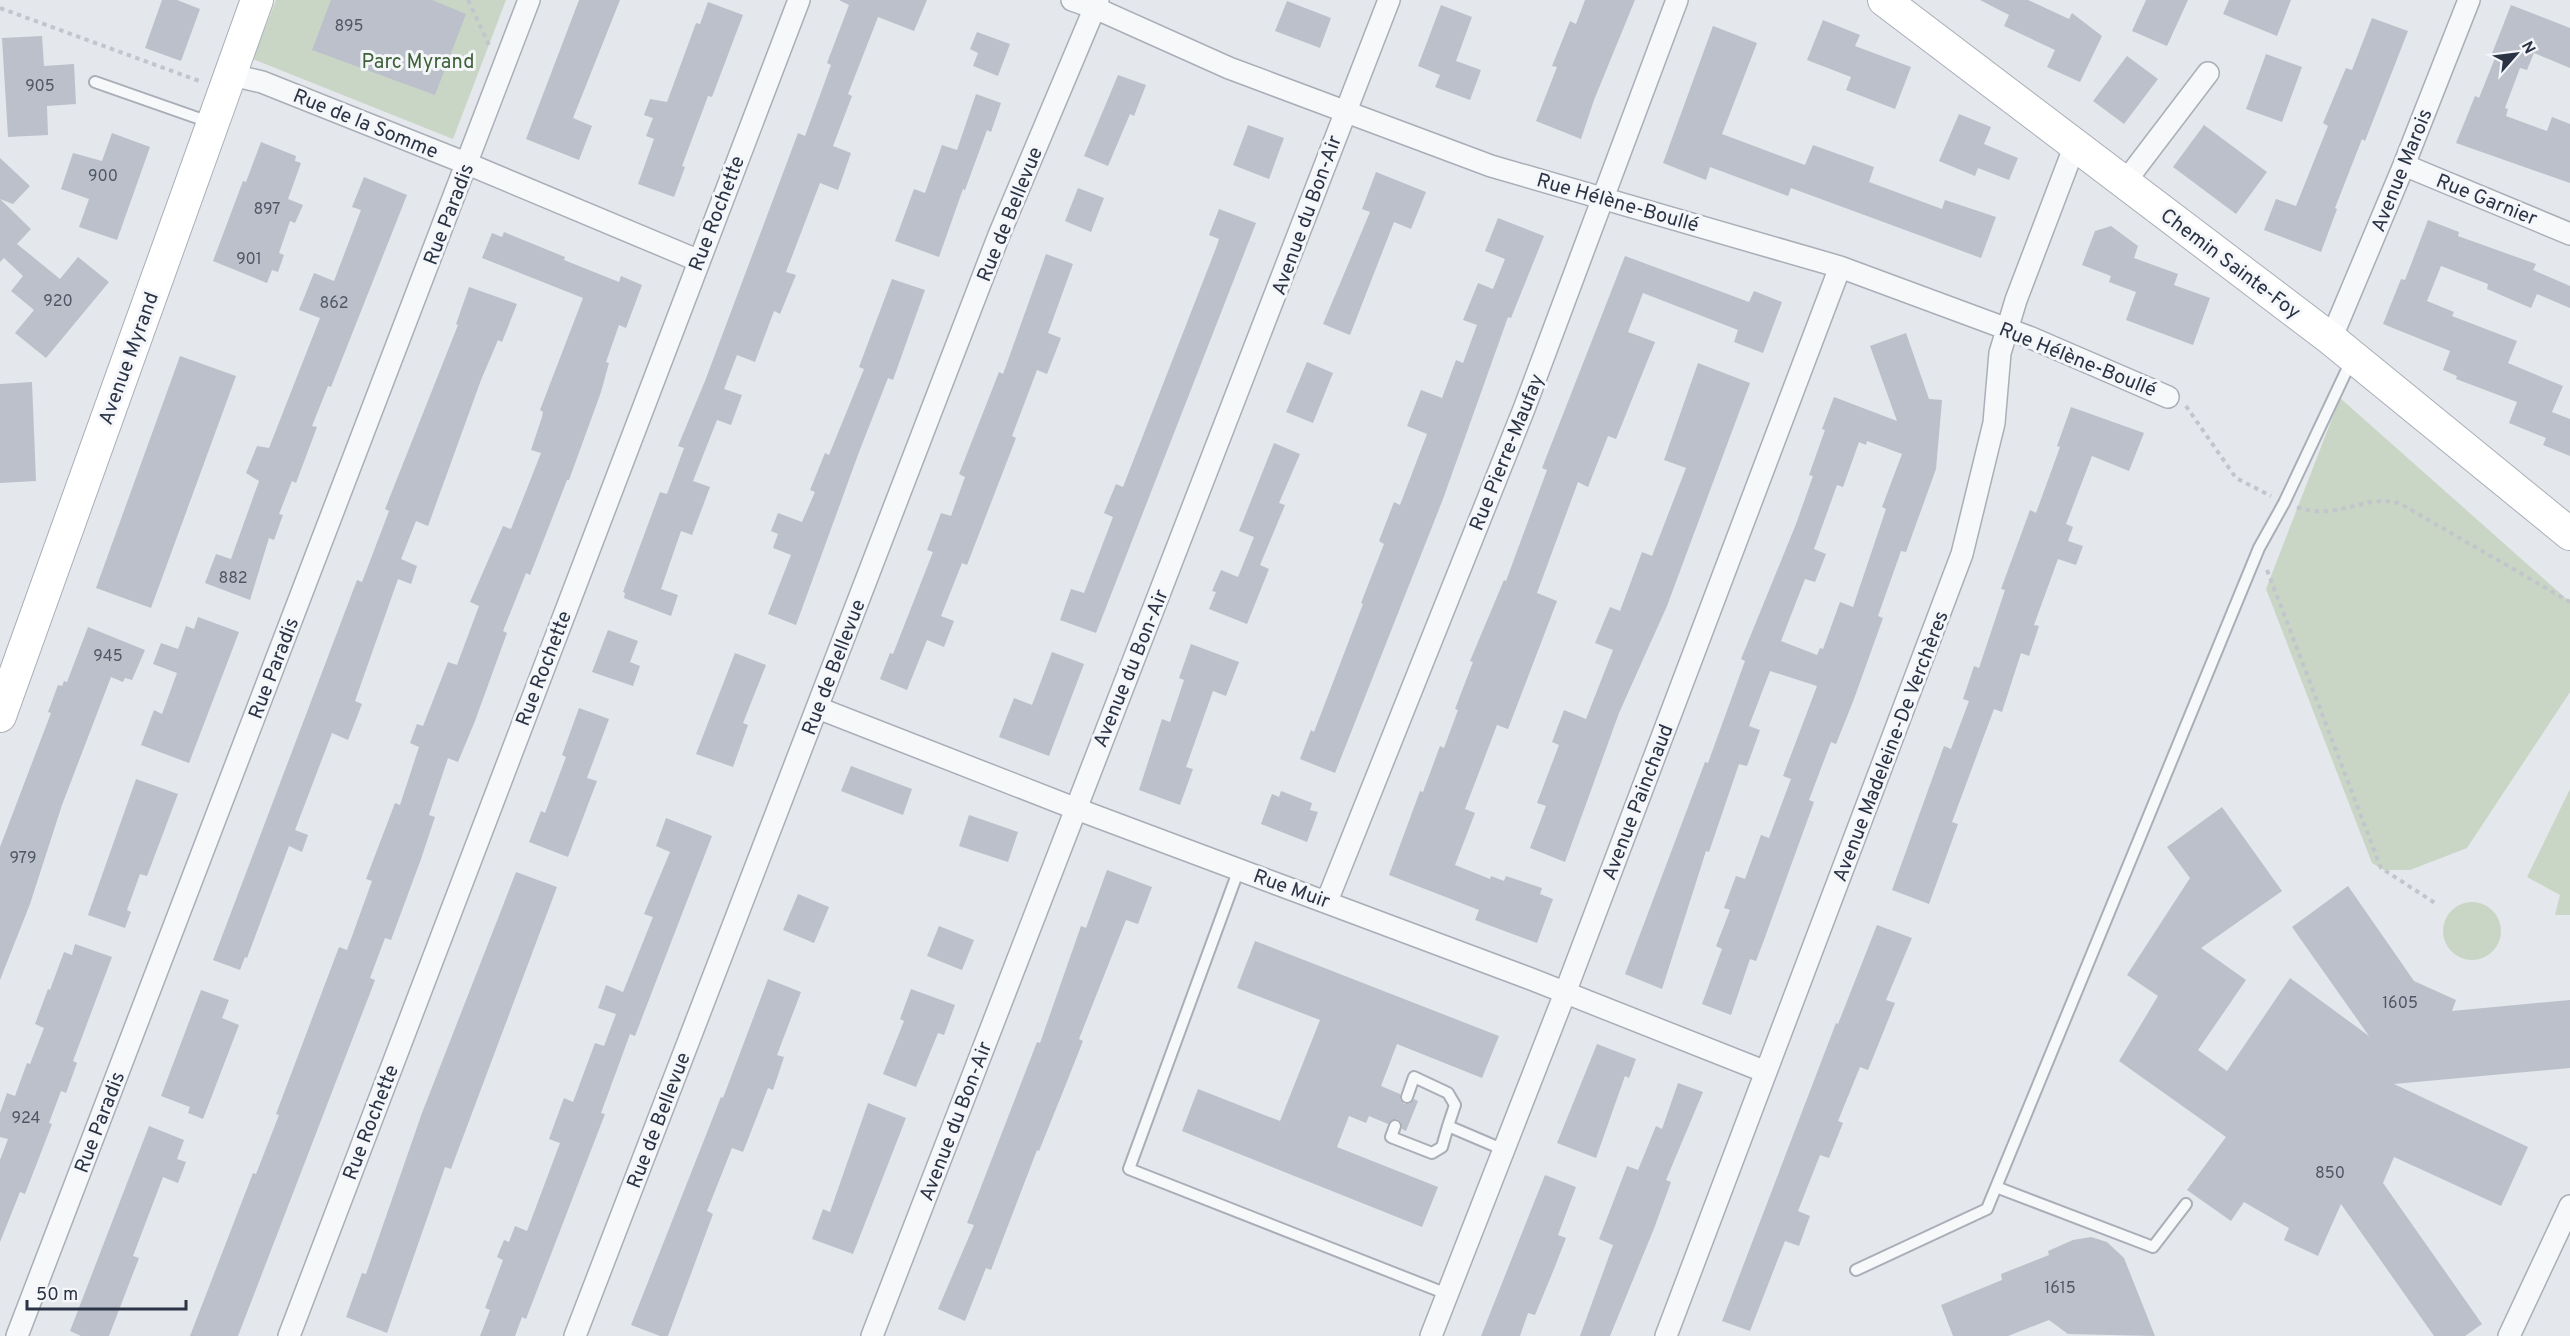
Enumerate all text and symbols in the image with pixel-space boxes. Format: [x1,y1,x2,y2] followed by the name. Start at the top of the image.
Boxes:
[335,17,363,37] house number: 895
[2486,24,2546,84] north arrow
[2516,38,2539,58] text: N
[362,50,474,76] park label: Parc Myrand
[25,77,55,97] house number: 905
[289,84,442,166] street label: Rue de la Somme
[2366,105,2439,236] street label: Avenue Marois
[1267,132,1349,299] street label: Avenue du Bon-Air
[972,143,1050,286] street label: Rue de Bellevue
[684,152,752,275] street label: Rue Rochette
[419,160,481,269] street label: Rue Paradis
[88,167,118,187] house number: 900
[1533,168,1702,240] street label: Rue Hélène-Boullé
[2432,169,2541,233] street label: Rue Garnier
[254,200,280,220] house number: 897
[2154,203,2305,326] street label: Chemin Sainte-Foy
[236,250,262,270] house number: 901
[94,289,166,429] street label: Avenue Myrand
[43,292,73,312] house number: 920
[319,294,349,314] house number: 862
[1995,317,2160,404] street label: Rue Hélène-Boullé
[1465,371,1551,535] street label: Rue Pierre-Maufay
[218,569,248,589] house number: 882
[1088,586,1176,752] street label: Avenue du Bon-Air
[797,596,873,739] street label: Rue de Bellevue
[511,607,579,730] street label: Rue Rochette
[1828,607,1956,886] street label: Avenue Madeleine-De Verchères
[244,614,306,723] street label: Rue Paradis
[93,647,123,667] house number: 945
[1597,721,1681,884] street label: Avenue Painchaud
[10,849,36,869] house number: 979
[1249,864,1333,916] street label: Rue Muir
[2382,994,2418,1014] house number: 1605
[915,1038,999,1205] street label: Avenue du Bon-Air
[622,1049,698,1192] street label: Rue de Bellevue
[338,1061,406,1184] street label: Rue Rochette
[70,1068,132,1177] street label: Rue Paradis
[11,1109,41,1129] house number: 924
[2315,1164,2345,1184] house number: 850
[27,1273,186,1311] scale bar
[2044,1279,2076,1299] house number: 1615
[36,1284,78,1307] text: 50 m

